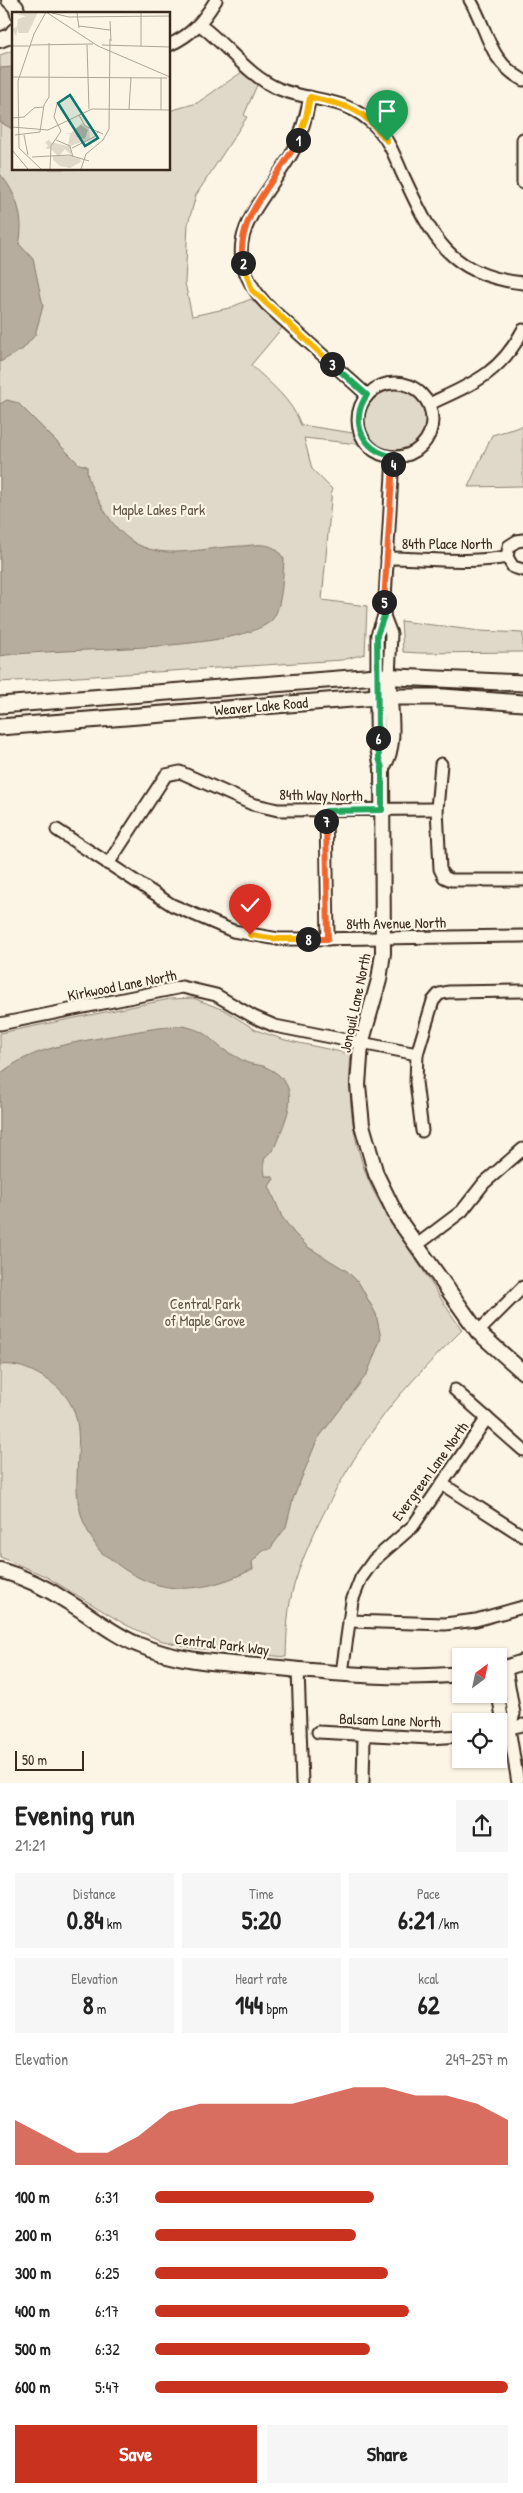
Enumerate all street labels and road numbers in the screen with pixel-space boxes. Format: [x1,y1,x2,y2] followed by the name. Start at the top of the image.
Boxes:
[402,533,492,554] street label: 84th Place North
[213,691,309,721] street label: Weaver Lake Road
[279,784,363,806] street label: 84th Way North
[346,912,446,934] street label: 84th Avenue North
[334,951,376,1055] street label: Jonquil Lane North
[66,964,178,1006] street label: Kirkwood Lane North
[387,1417,473,1525] street label: Evergreen Lane North
[173,1628,271,1660] street label: Central Park Way
[339,1708,441,1732] street label: Balsam Lane North

